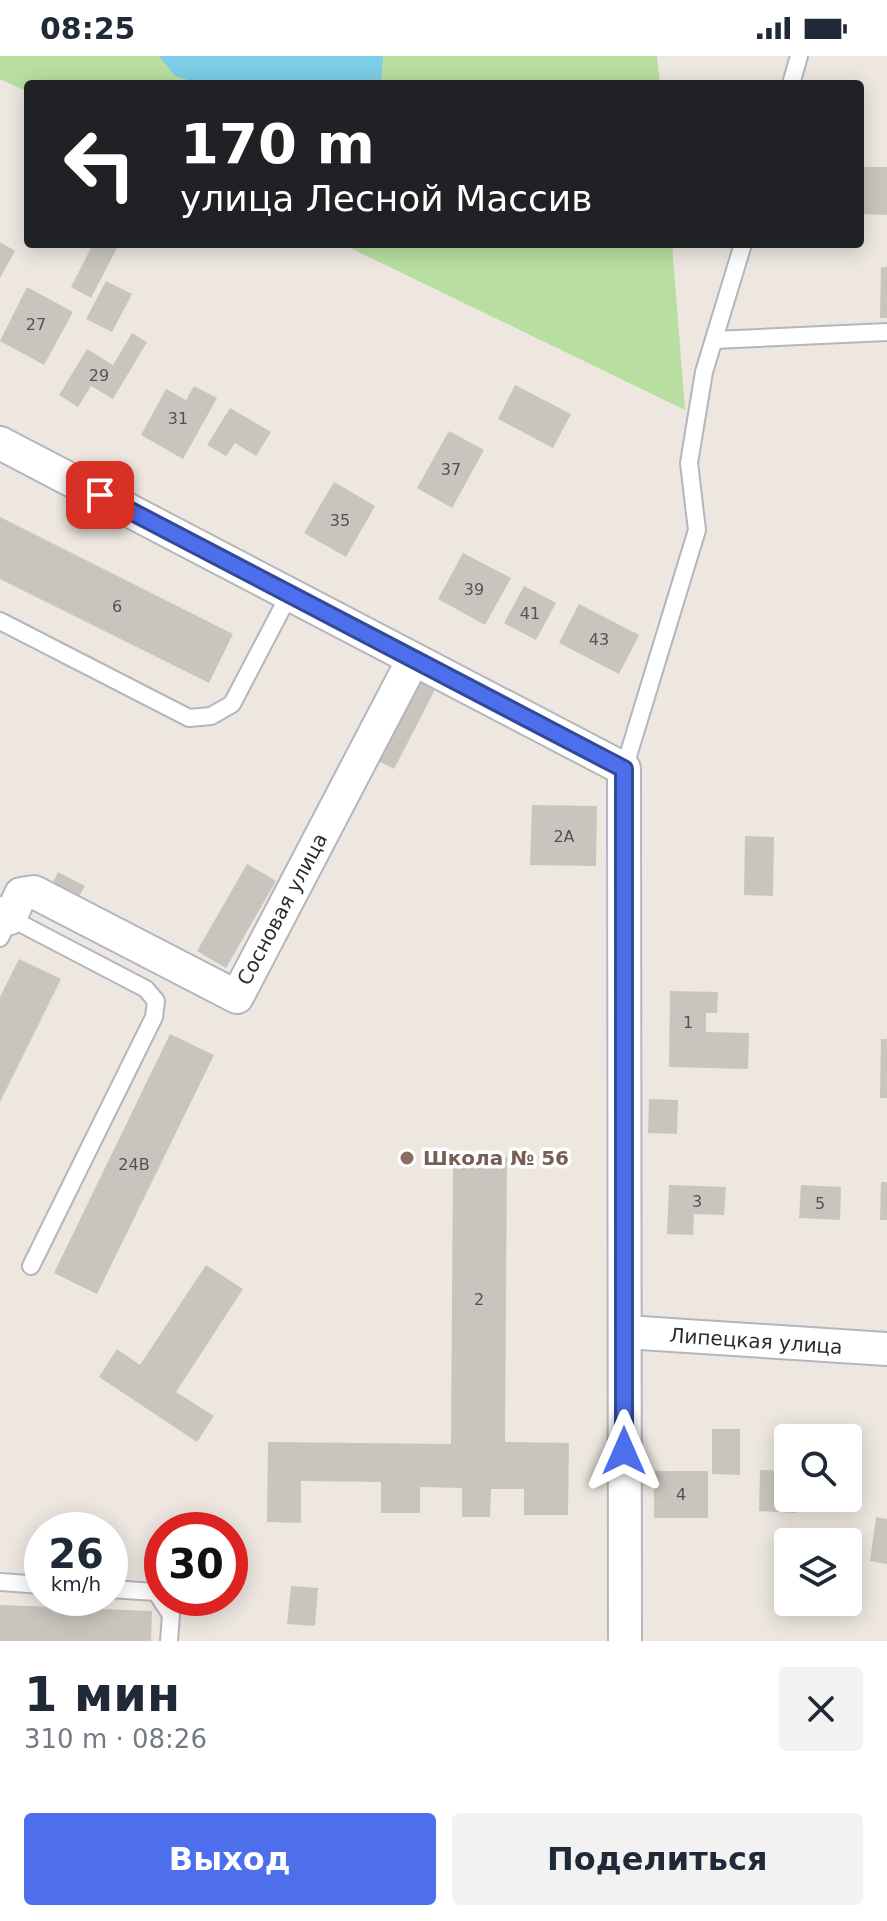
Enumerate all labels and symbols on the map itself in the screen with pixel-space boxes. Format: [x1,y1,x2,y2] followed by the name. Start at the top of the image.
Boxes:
[26,315,46,334] house number: 27
[89,366,109,385] house number: 29
[168,409,188,428] house number: 31
[441,460,461,479] house number: 37
[66,461,134,529] pin
[330,511,350,530] house number: 35
[464,580,484,599] house number: 39
[112,597,122,616] house number: 6
[520,604,540,623] house number: 41
[589,630,609,649] house number: 43
[553,827,575,846] house number: 2А
[232,829,332,989] street label: Сосновая улица
[683,1013,693,1032] house number: 1
[423,1146,569,1170] place label: Школа № 56
[398,1149,416,1167] marker: Школа № 56
[118,1155,150,1174] house number: 24В
[692,1192,702,1211] house number: 3
[815,1194,825,1213] house number: 5
[474,1290,484,1309] house number: 2
[669,1323,843,1359] street label: Липецкая улица
[582,1409,666,1493] position arrow
[676,1485,686,1504] house number: 4
[144,1512,248,1616] speed limit sign: 30

